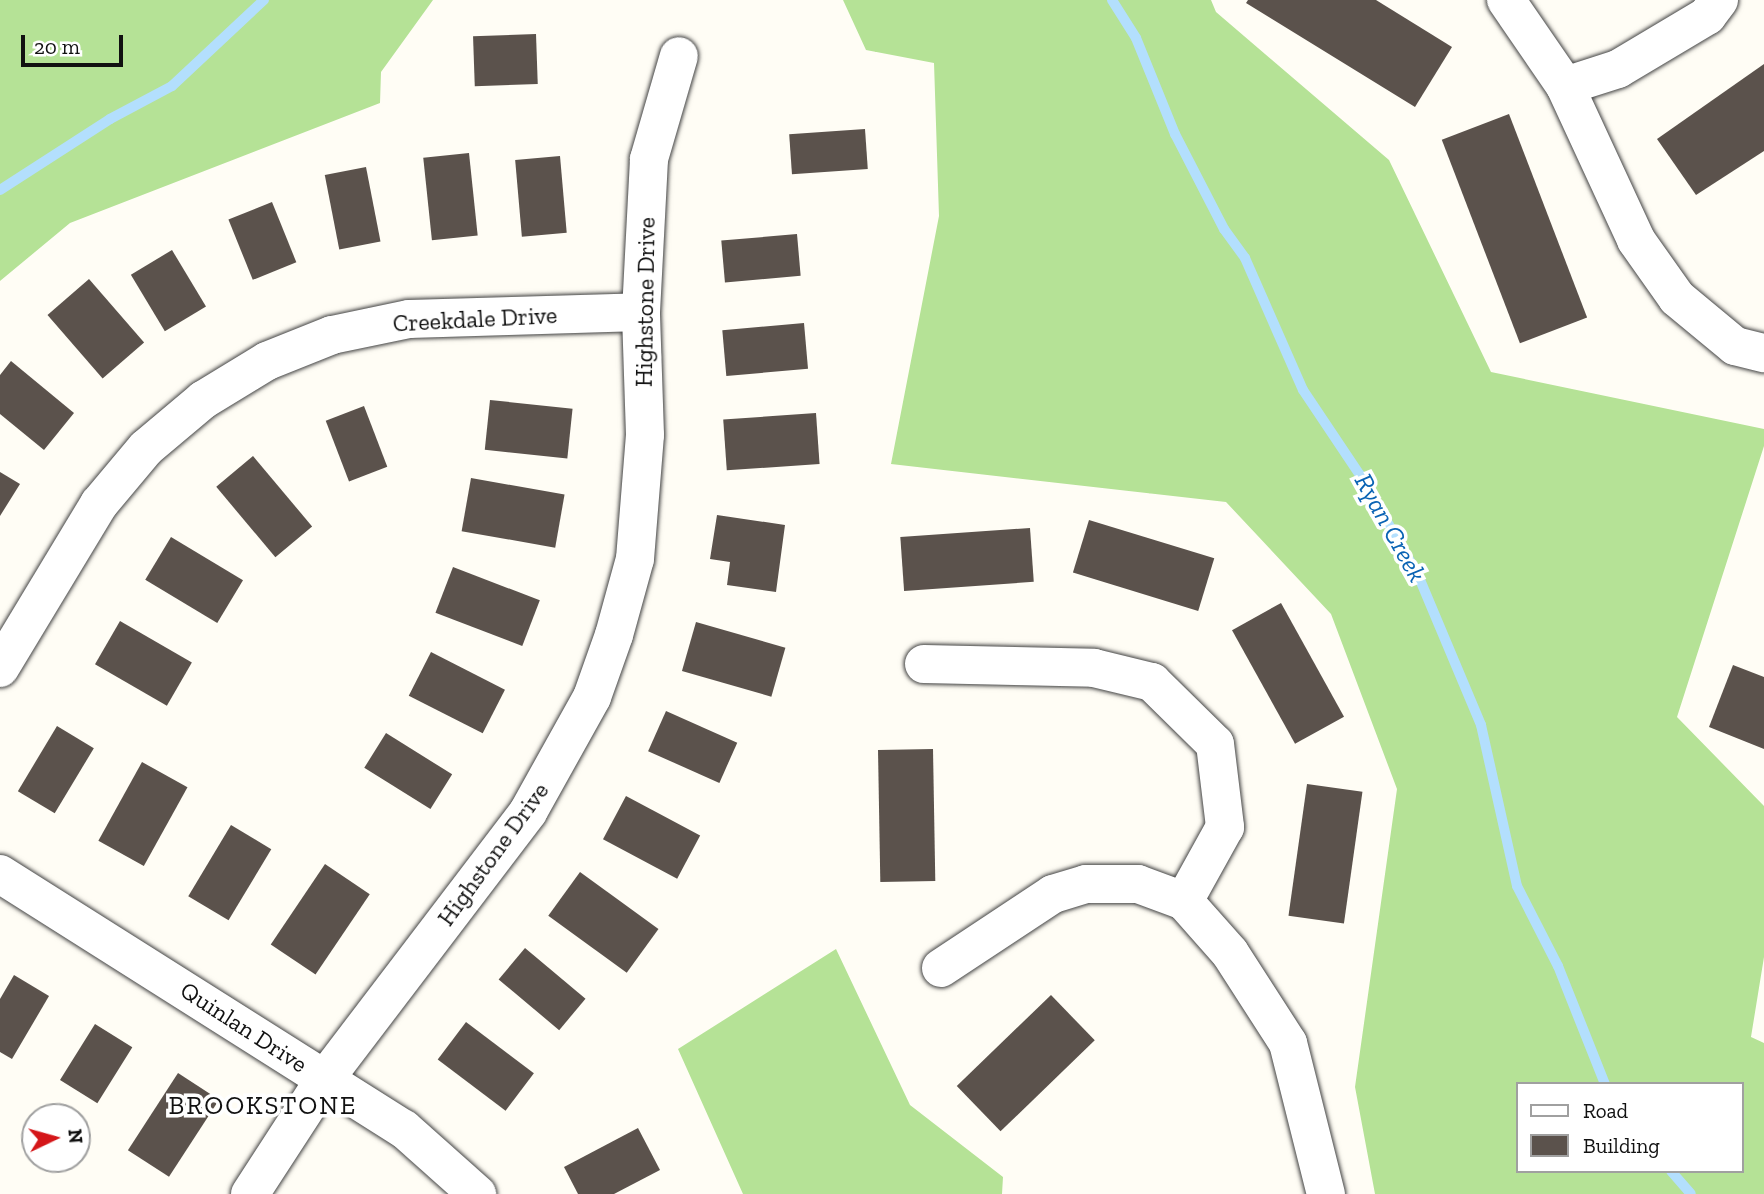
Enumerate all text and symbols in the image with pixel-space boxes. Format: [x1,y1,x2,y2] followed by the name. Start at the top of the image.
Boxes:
[24,21,126,65] scale bar
[34,34,80,59] text: 20 m
[629,217,661,387] street label: Highstone Drive
[392,300,558,338] street label: Creekdale Drive
[1347,468,1433,588] water label: Ryan Creek
[431,777,555,931] street label: Highstone Drive
[175,975,313,1079] street label: Quinlan Drive
[1516,1082,1743,1173] legend
[170,1090,356,1122] district label: BROOKSTONE
[1583,1098,1628,1123] text: Road
[21,1103,91,1173] north arrow
[63,1128,88,1144] text: N
[1583,1133,1660,1158] text: Building

